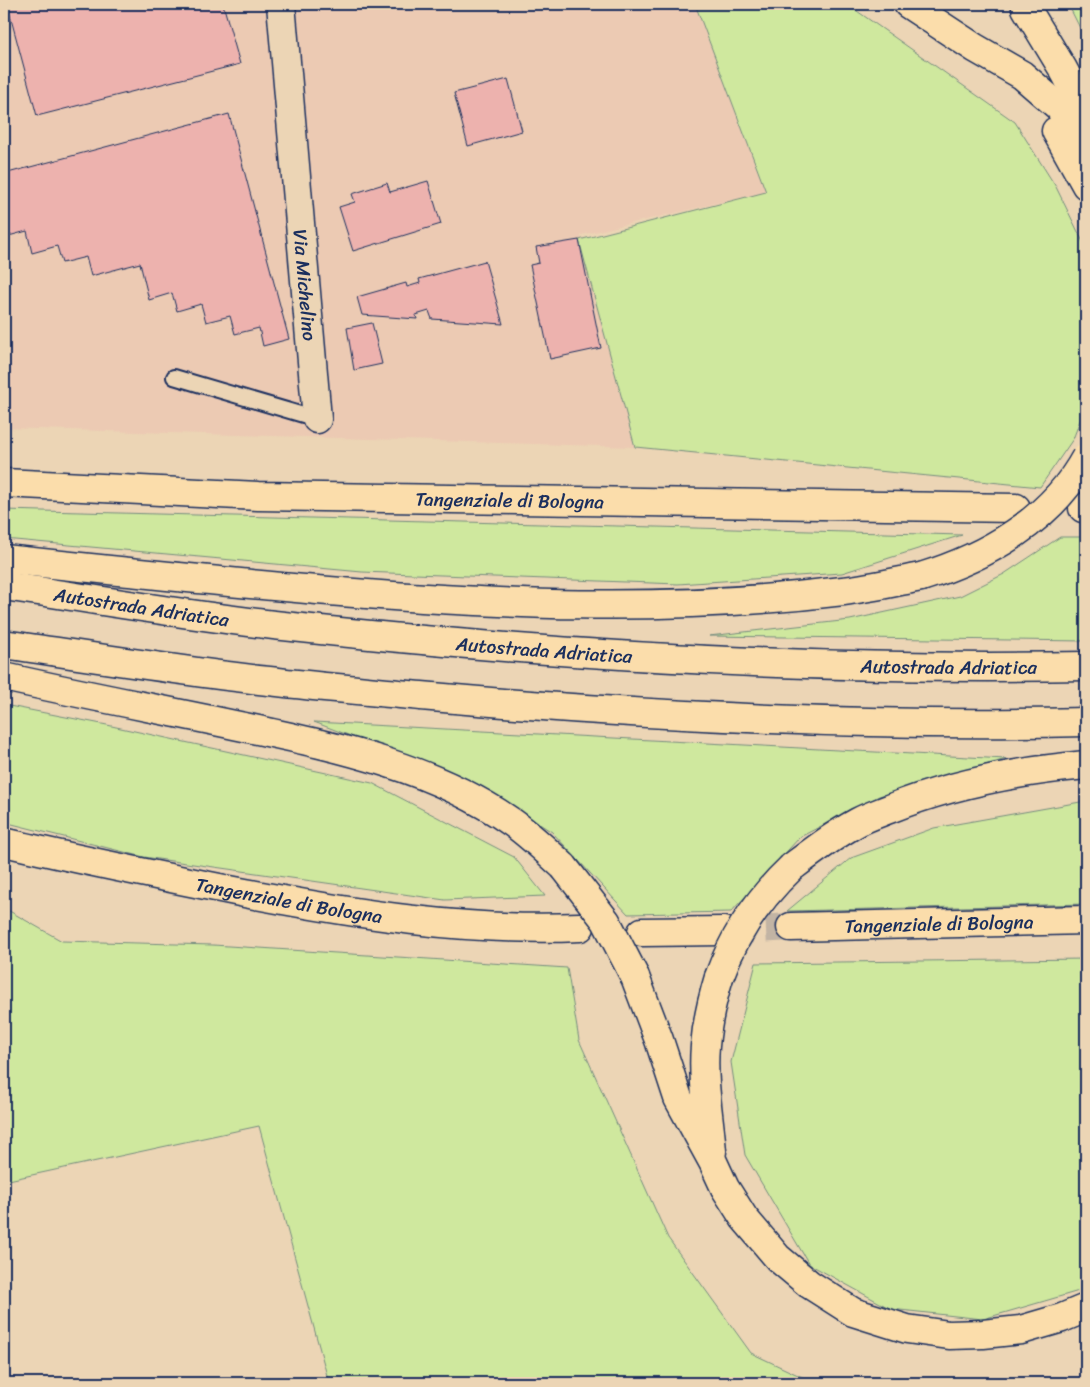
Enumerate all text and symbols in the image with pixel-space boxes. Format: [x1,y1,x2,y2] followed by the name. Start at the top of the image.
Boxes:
[284,228,326,342] street label: Via Michelino
[415,482,605,518] street label: Tangenziale di Bologna
[51,578,231,636] street label: Autostrada Adriatica
[454,627,634,673] street label: Autostrada Adriatica
[859,649,1037,684] street label: Autostrada Adriatica
[193,868,385,933] street label: Tangenziale di Bologna
[844,905,1034,943] street label: Tangenziale di Bologna

